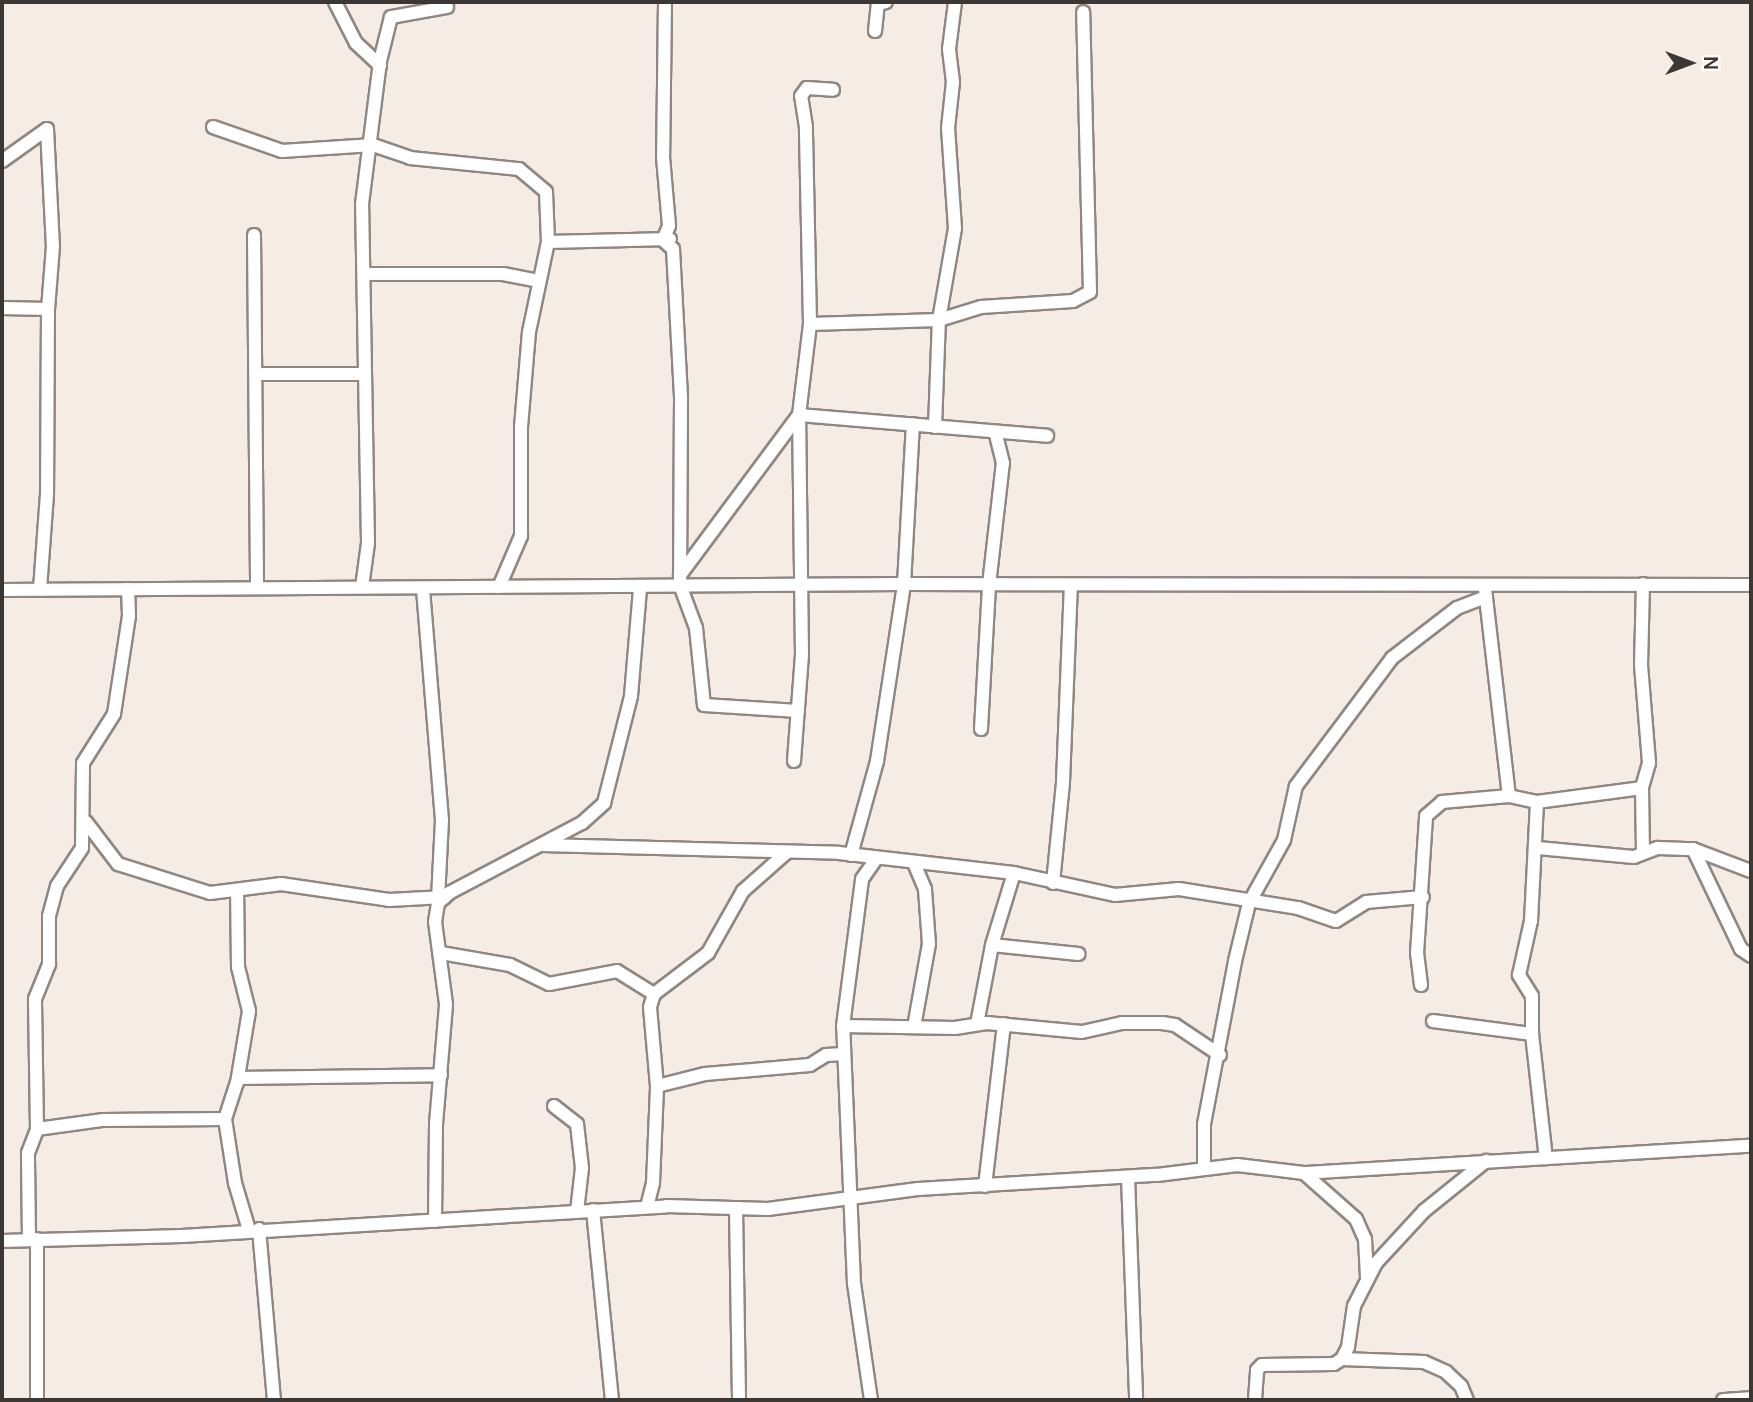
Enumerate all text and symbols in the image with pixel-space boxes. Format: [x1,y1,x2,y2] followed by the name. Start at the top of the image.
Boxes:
[1655,28,1725,98] north arrow
[1698,56,1724,70] text: N

